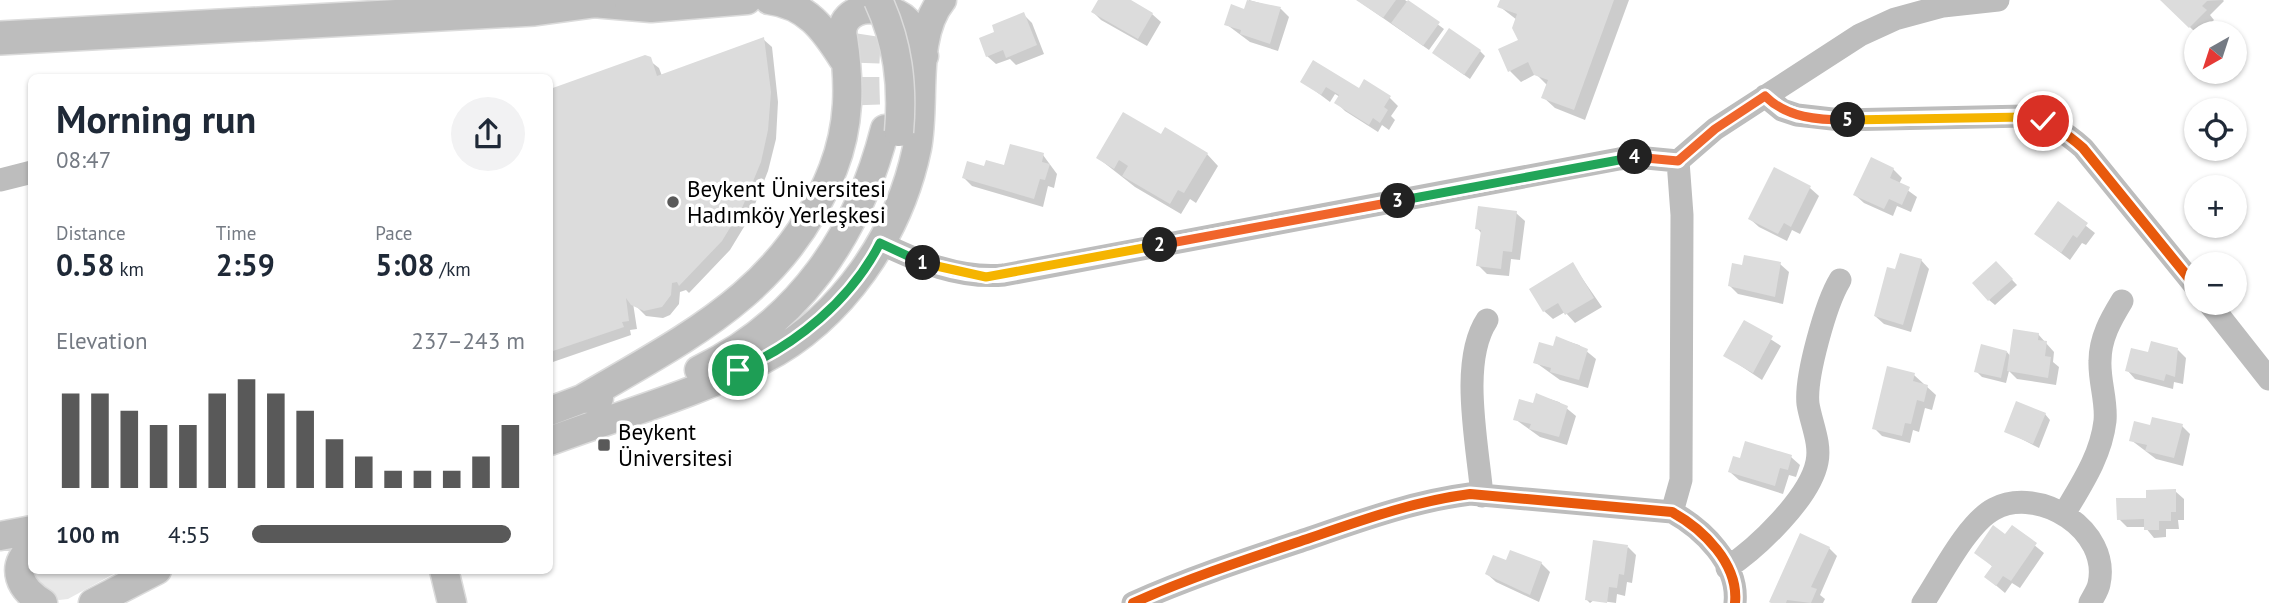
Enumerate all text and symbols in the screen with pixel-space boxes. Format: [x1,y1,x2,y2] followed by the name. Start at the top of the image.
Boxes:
[2184,21,2247,84] north arrow
[2184,21,2247,315] map controls
[2013,91,2073,151] pin
[56,94,256,143] text: Morning run
[451,97,525,171] button: share
[2184,98,2247,161] button: locate
[1830,102,1866,138] pin: 5
[2024,102,2062,140] icon: check
[1842,107,1853,131] text: 5
[1618,140,1652,174] pin: 4
[1629,144,1640,168] text: 4
[56,145,111,174] text: 08:47
[687,174,886,229] place label: Beykent Üniversitesi Hadımköy Yerleşkesi
[2184,175,2247,238] button: +
[1380,184,1416,218] pin: 3
[1392,188,1403,212] text: 3
[665,194,681,210] marker: Beykent Üniversitesi Hadımköy Yerleşkesi
[56,221,126,245] text: Distance
[216,221,256,245] text: Time
[375,221,413,245] text: Pace
[1142,228,1178,262] pin: 2
[1154,232,1165,256] text: 2
[56,245,114,284] text: 0.58
[216,245,275,284] text: 2:59
[375,245,434,284] text: 5:08
[906,246,940,280] pin: 1
[917,250,928,274] text: 1
[2184,252,2247,315] button: −
[114,257,144,281] text: km
[434,257,471,281] text: /km
[56,326,148,355] text: Elevation
[411,326,525,355] text: 237–243 m
[708,340,768,400] pin
[719,351,757,389] icon: arrive
[618,417,733,472] place label: Beykent Üniversitesi
[596,437,612,453] marker: Beykent Üniversitesi
[56,520,119,549] text: 100 m
[168,520,211,549] text: 4:55

